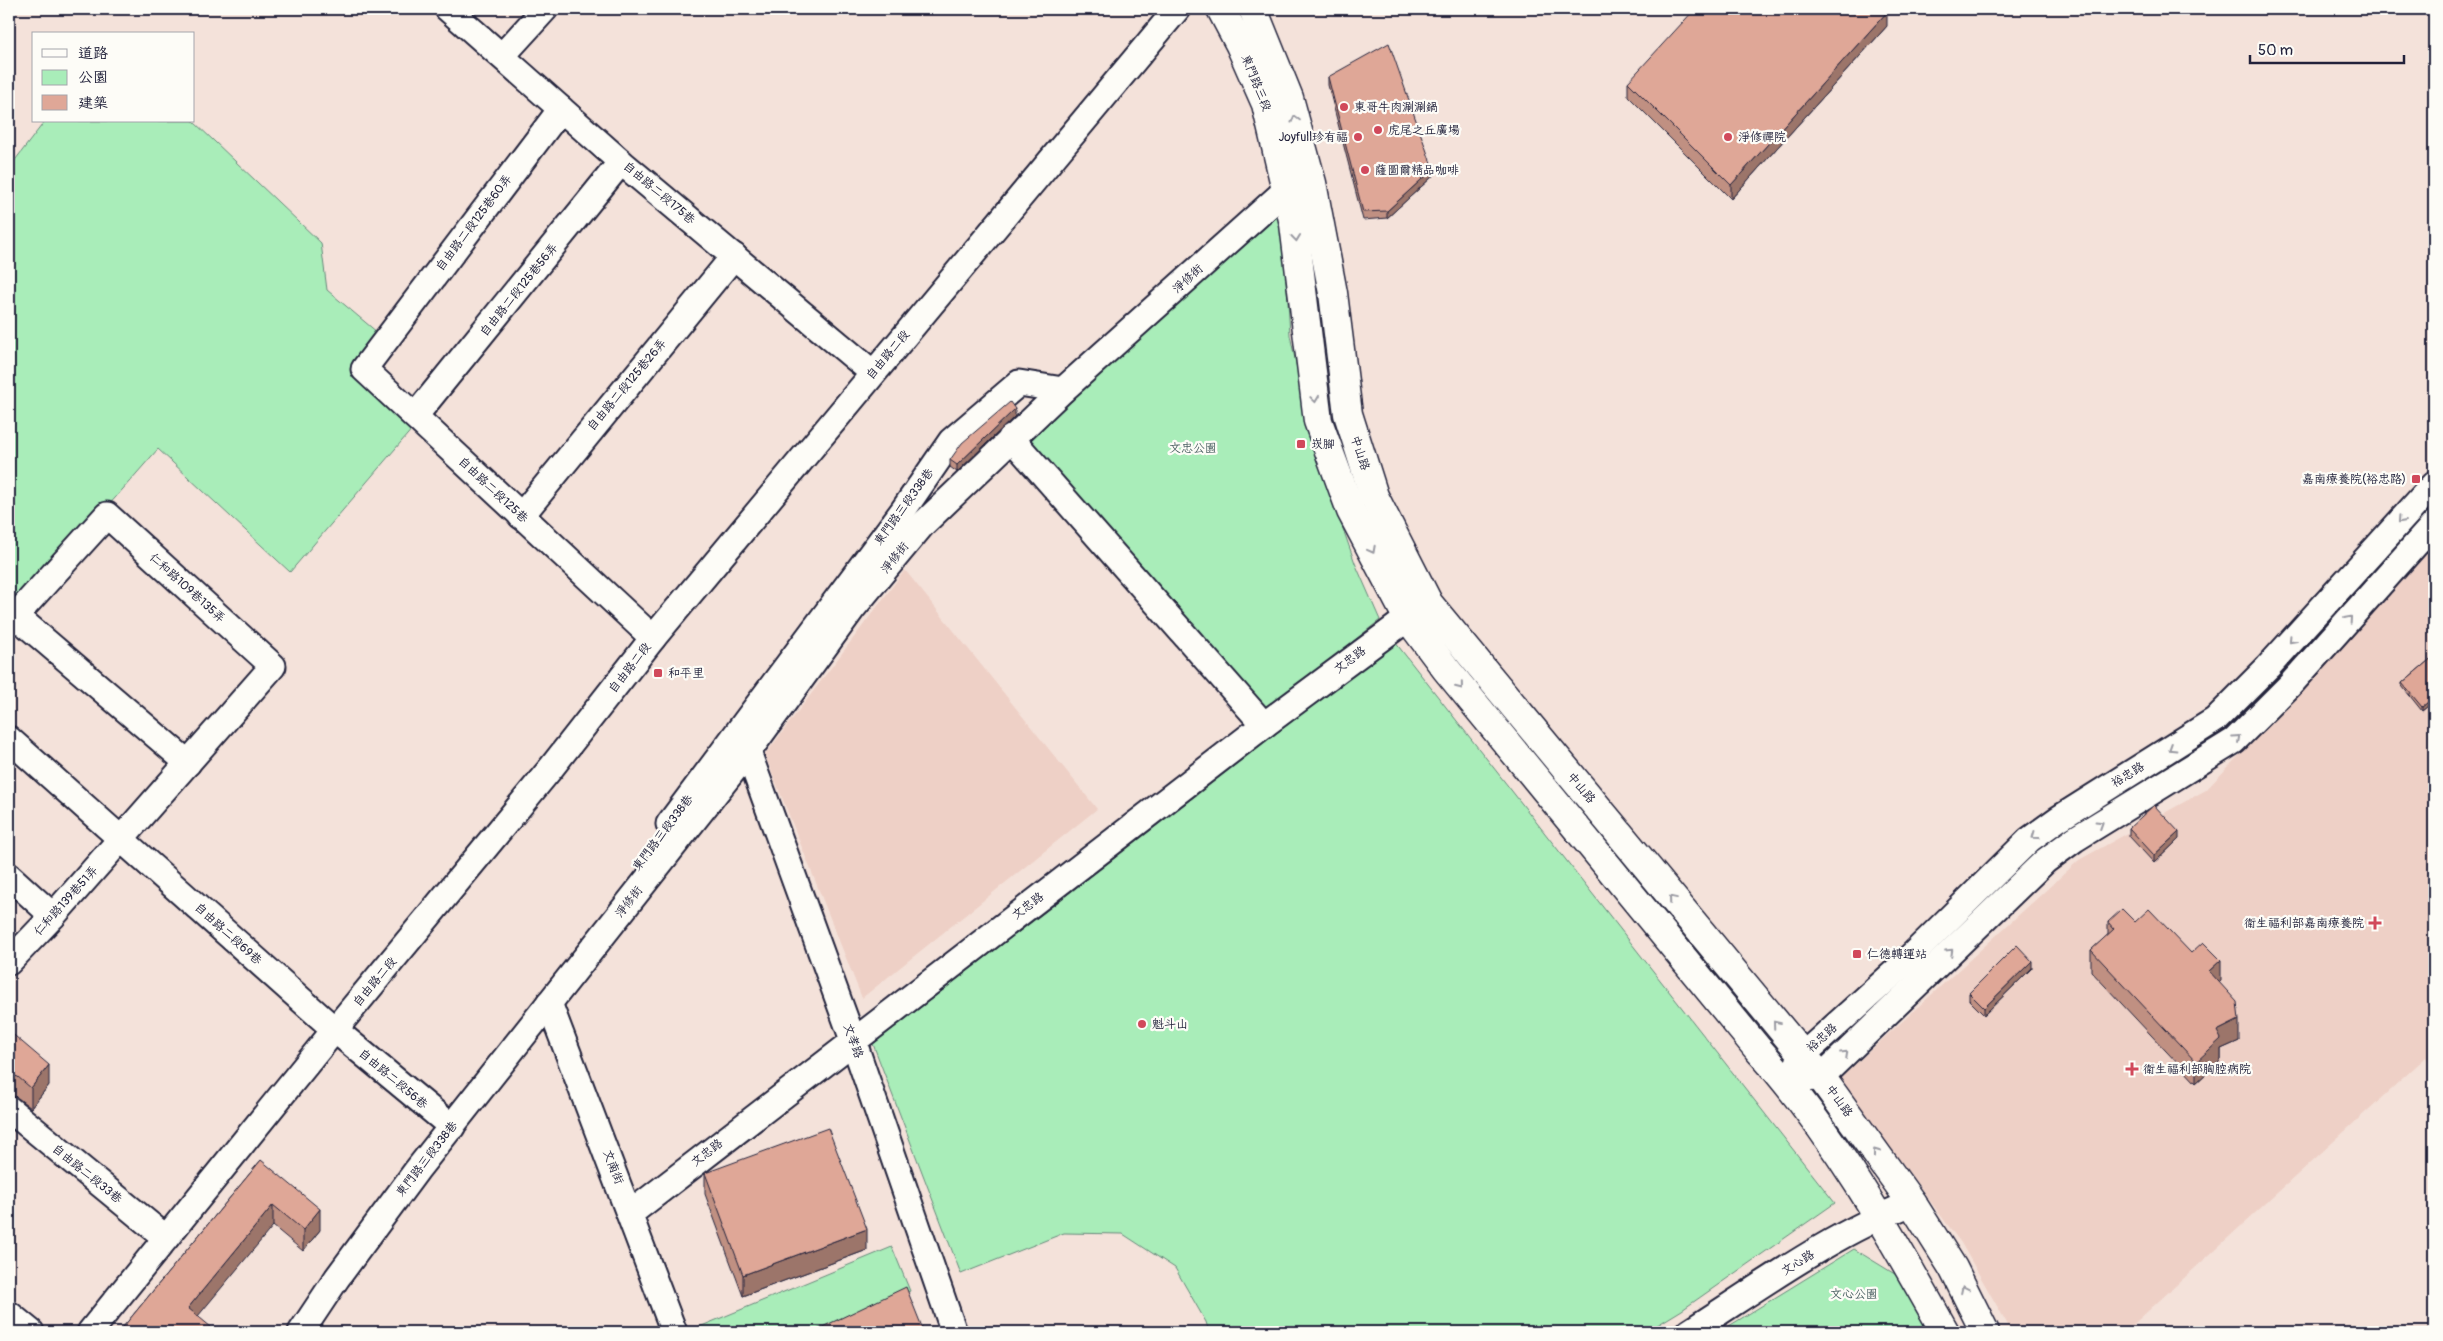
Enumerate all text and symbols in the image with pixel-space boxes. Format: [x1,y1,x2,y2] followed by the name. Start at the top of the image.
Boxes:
[32,32,195,122] legend
[2250,32,2404,64] scale bar
[2258,41,2293,60] text: 50 m
[78,44,108,63] text: 道路
[1238,52,1274,114] street label: 東門路三段
[78,68,108,87] text: 公園
[78,94,108,113] text: 建築
[1354,100,1438,115] place label: 東哥牛肉涮涮鍋
[1338,101,1350,113] marker: 東哥牛肉涮涮鍋
[1290,115,1301,124] one-way arrow
[1388,123,1460,138] place label: 虎尾之丘廣場
[1372,124,1384,136] marker: 虎尾之丘廣場
[1279,130,1348,145] place label: Joyfull珍有福
[1738,130,1786,145] place label: 淨修禪院
[1352,131,1364,143] marker: Joyfull珍有福
[1722,131,1734,143] marker: 淨修禪院
[620,158,698,228] street label: 自由路二段175巷
[1375,163,1459,178] place label: 薩圖爾精品咖啡
[1359,164,1371,176] marker: 薩圖爾精品咖啡
[433,172,515,274] street label: 自由路二段125巷60弄
[1290,234,1301,242] one-way arrow
[477,240,561,340] street label: 自由路二段125巷56弄
[1170,261,1206,297] street label: 淨修街
[863,327,913,383] street label: 自由路二段
[584,336,670,434] street label: 自由路二段125巷26弄
[1309,395,1320,403] one-way arrow
[1347,434,1373,472] street label: 中山路
[1311,437,1335,452] place label: 崁腳
[1295,438,1307,450] marker: 崁腳
[1169,441,1217,456] park label: 文忠公園
[455,454,531,526] street label: 自由路二段125巷
[871,466,937,548] street label: 東門路三段338巷
[2302,472,2406,487] place label: 嘉南療養院(裕忠路)
[2410,473,2422,485] marker: 嘉南療養院(裕忠路)
[2398,514,2407,523] one-way arrow
[878,539,912,577] street label: 淨修街
[1366,545,1376,554] one-way arrow
[146,550,228,626] street label: 仁和路109巷135弄
[2343,616,2352,625] one-way arrow
[2289,635,2298,644] one-way arrow
[606,640,654,696] street label: 自由路二段
[1331,643,1369,677] street label: 文忠路
[668,666,704,681] place label: 和平里
[652,667,664,679] marker: 和平里
[1455,680,1463,689] one-way arrow
[2232,734,2241,743] one-way arrow
[2168,741,2177,751] one-way arrow
[2109,759,2147,791] street label: 裕忠路
[1564,769,1598,807] street label: 中山路
[629,792,697,874] street label: 東門路三段338巷
[2094,821,2103,830] one-way arrow
[2031,830,2041,839] one-way arrow
[31,863,101,939] street label: 仁和路139巷51弄
[612,883,646,921] street label: 淨修街
[1009,889,1047,923] street label: 文忠路
[1670,896,1678,905] one-way arrow
[191,900,265,968] street label: 自由路二段69巷
[2244,916,2364,931] place label: 衛生福利部嘉南療養院
[2368,916,2382,930] marker: 衛生福利部嘉南療養院
[1867,947,1927,962] place label: 仁德轉運站
[1851,948,1863,960] marker: 仁德轉運站
[1944,949,1953,958] one-way arrow
[350,954,400,1010] street label: 自由路二段
[1152,1017,1188,1032] place label: 魁斗山
[1136,1018,1148,1030] marker: 魁斗山
[1804,1020,1840,1056] street label: 裕忠路
[1773,1021,1781,1030] one-way arrow
[840,1022,866,1060] street label: 文孝路
[355,1046,431,1112] street label: 自由路二段56巷
[1839,1051,1848,1060] one-way arrow
[2125,1062,2139,1076] marker: 衛生福利部胸腔病院
[2143,1062,2251,1077] place label: 衛生福利部胸腔病院
[1822,1082,1856,1120] street label: 中山路
[393,1118,461,1200] street label: 東門路三段338巷
[688,1136,726,1170] street label: 文忠路
[49,1141,125,1207] street label: 自由路二段33巷
[600,1148,626,1186] street label: 文南街
[1873,1148,1882,1158] one-way arrow
[1779,1247,1817,1279] street label: 文心路
[1960,1285,1970,1294] one-way arrow
[1830,1287,1878,1302] park label: 文心公園

